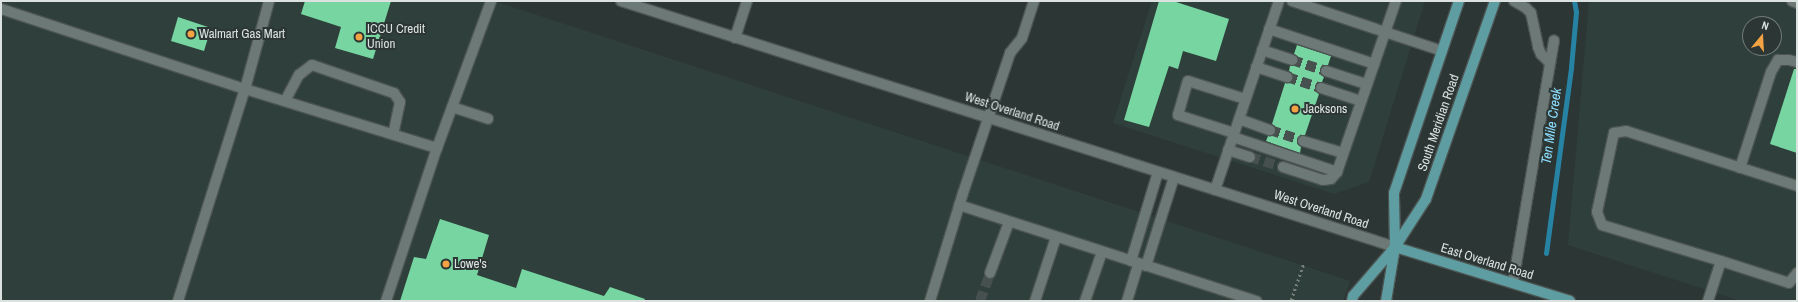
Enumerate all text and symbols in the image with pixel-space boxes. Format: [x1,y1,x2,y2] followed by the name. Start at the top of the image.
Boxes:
[1742,16,1782,56] north arrow
[1760,18,1771,33] text: N
[367,22,425,53] place label: ICCU Credit Union
[199,26,285,42] place label: Walmart Gas Mart
[186,29,196,39] marker: Walmart Gas Mart
[354,32,364,42] marker: ICCU Credit Union
[1415,73,1463,173] street label: South Meridian Road
[1537,87,1565,165] water label: Ten Mile Creek
[963,89,1061,135] street label: West Overland Road
[1303,101,1347,117] place label: Jacksons
[1290,104,1300,114] marker: Jacksons
[1272,187,1370,233] street label: West Overland Road
[1439,241,1535,283] street label: East Overland Road
[454,256,487,272] place label: Lowe's
[441,259,451,269] marker: Lowe's

